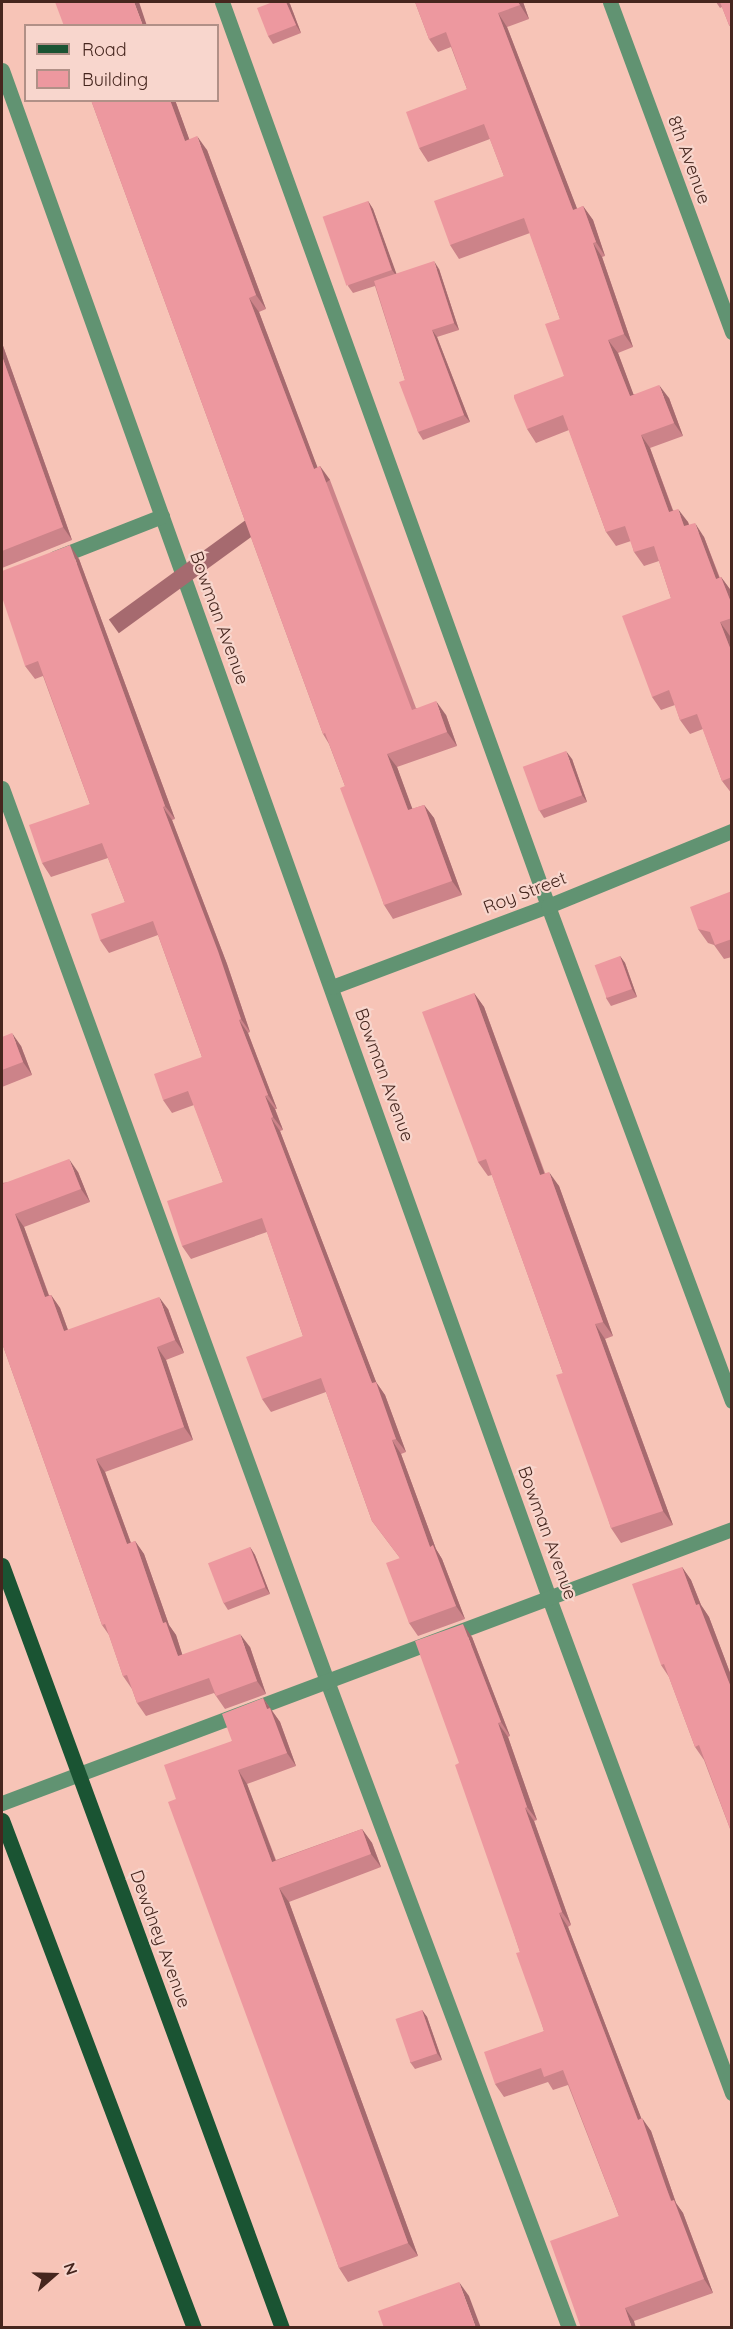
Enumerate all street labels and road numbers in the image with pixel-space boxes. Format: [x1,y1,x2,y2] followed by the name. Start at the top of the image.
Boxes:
[663,113,715,207] street label: 8th Avenue
[185,548,253,688] street label: Bowman Avenue
[480,867,570,919] street label: Roy Street
[350,1005,418,1145] street label: Bowman Avenue
[513,1463,581,1603] street label: Bowman Avenue
[125,1867,195,2011] street label: Dewdney Avenue

